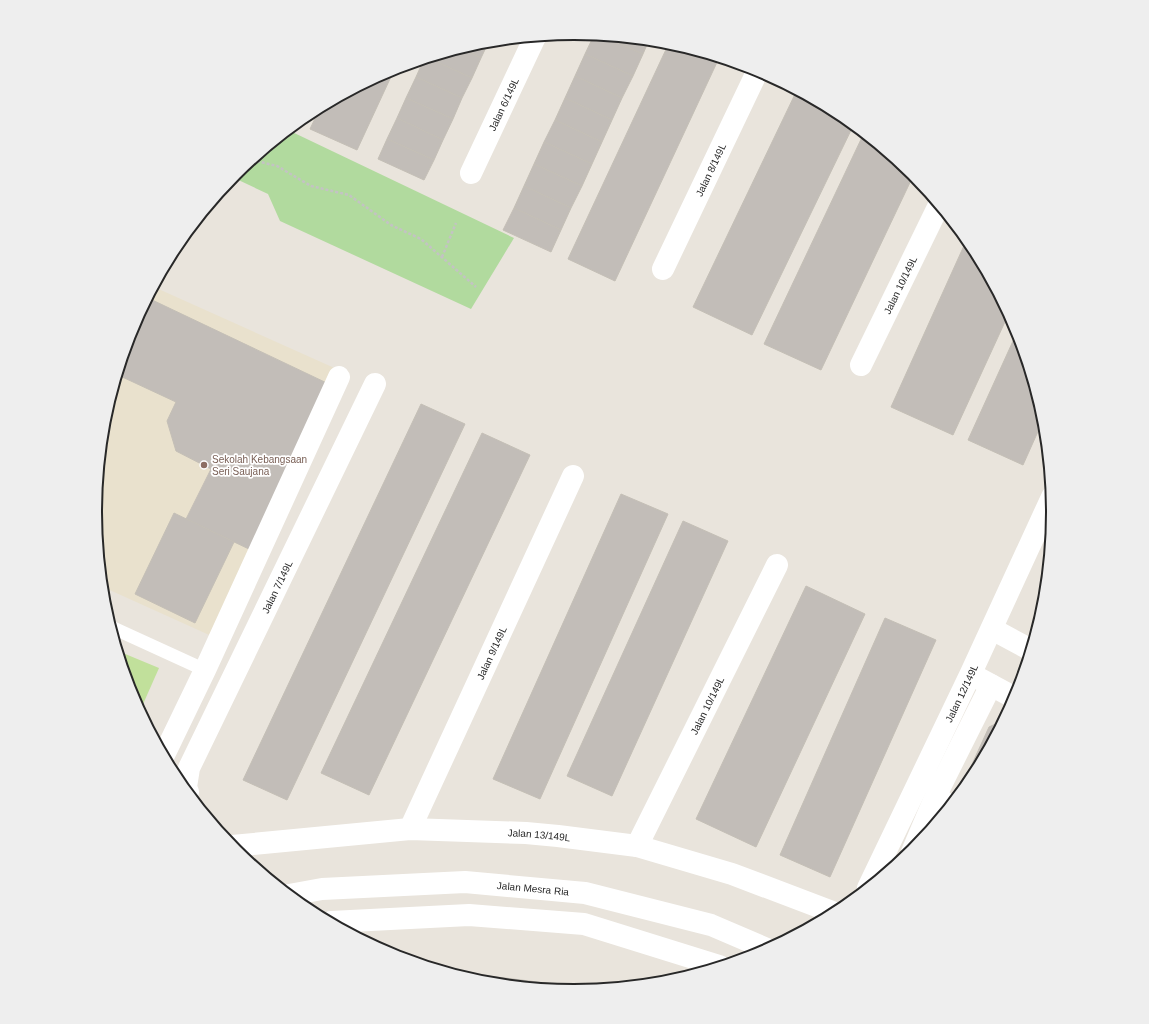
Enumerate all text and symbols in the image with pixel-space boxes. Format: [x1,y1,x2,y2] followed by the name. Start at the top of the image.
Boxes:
[487,76,521,133] street label: Jalan 6/149L
[694,141,728,198] street label: Jalan 8/149L
[882,254,919,316] street label: Jalan 10/149L
[212,454,307,477] place label: Sekolah Kebangsaan Seri Saujana
[199,460,209,470] marker: Sekolah Kebangsaan Seri Saujana
[260,558,295,615] street label: Jalan 7/149L
[475,624,509,681] street label: Jalan 9/149L
[943,662,980,724] street label: Jalan 12/149L
[689,675,727,736] street label: Jalan 10/149L
[507,827,571,844] street label: Jalan 13/149L
[496,880,570,898] street label: Jalan Mesra Ria

